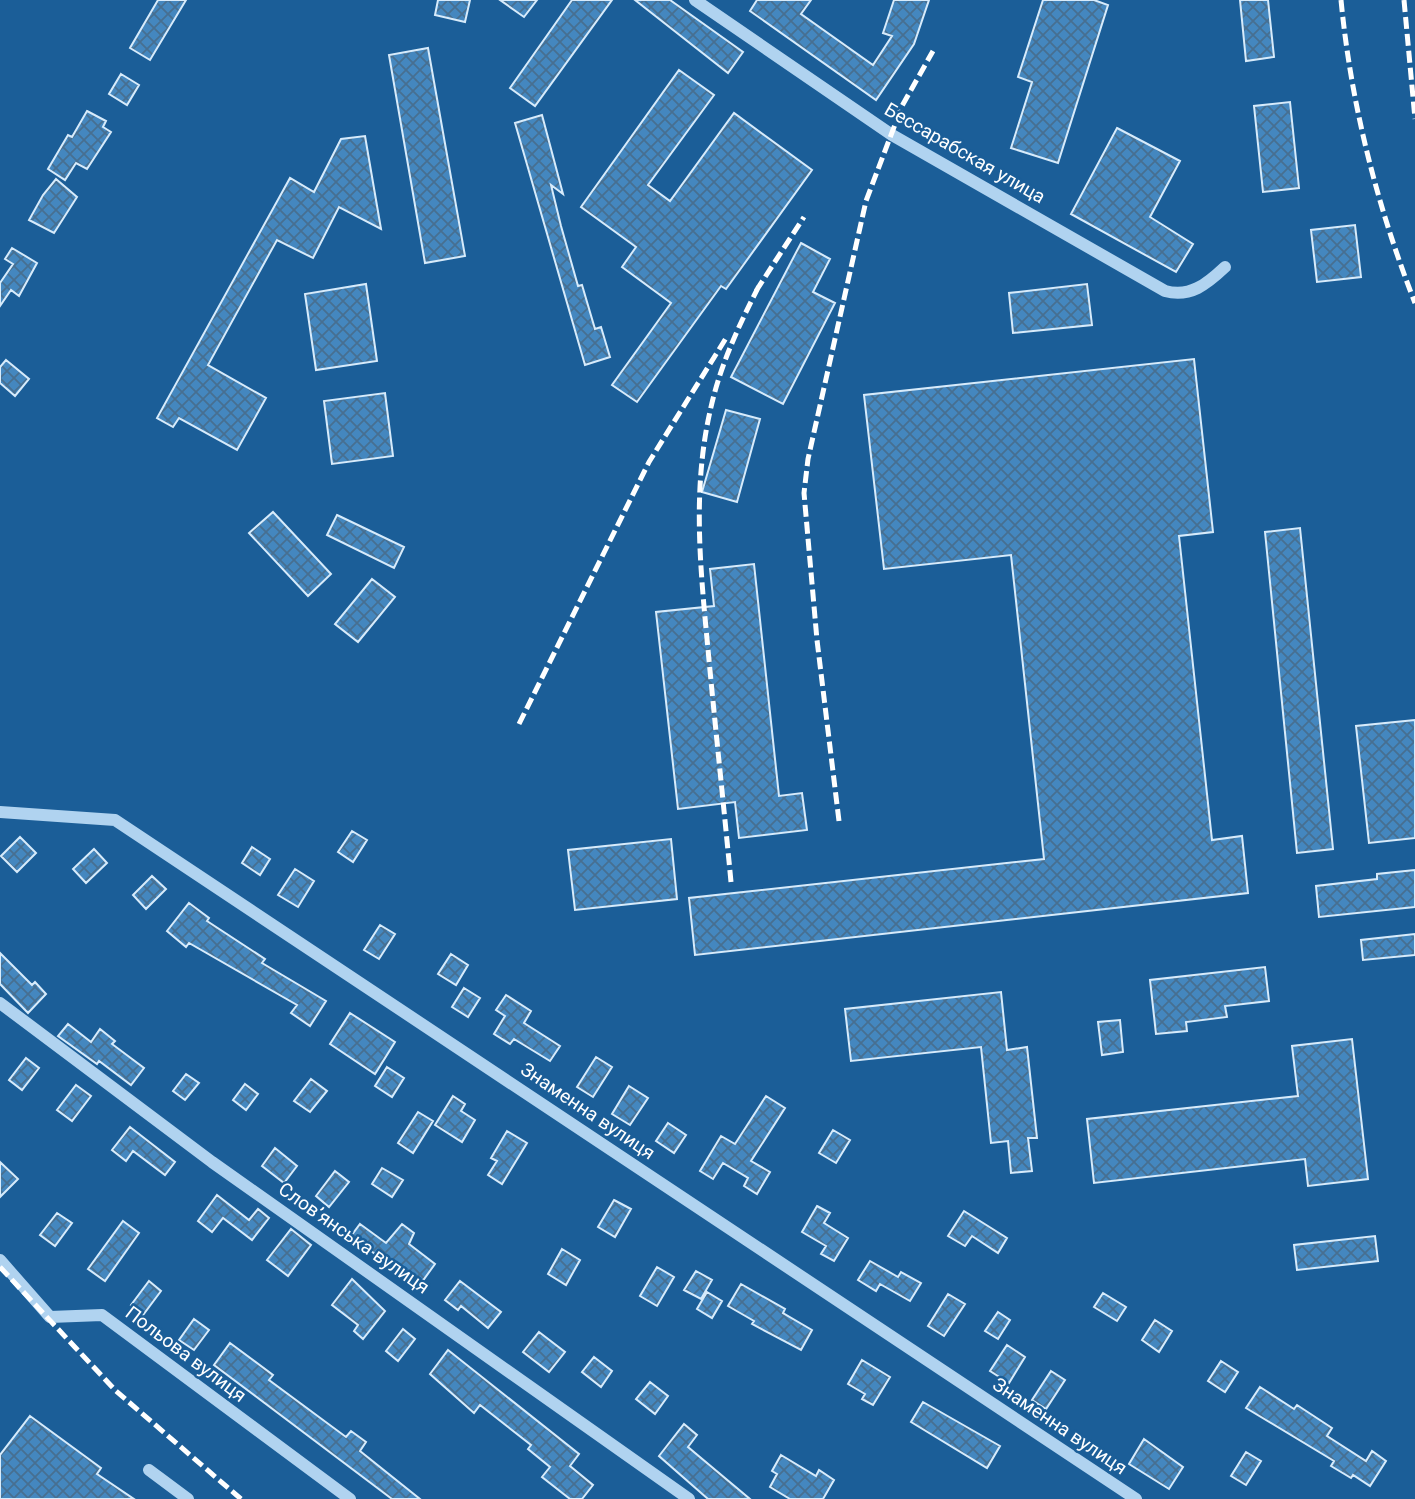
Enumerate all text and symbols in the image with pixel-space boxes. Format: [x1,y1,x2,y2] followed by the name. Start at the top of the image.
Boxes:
[881,98,1049,208] street label: Бессарабская улица
[517,1058,659,1164] street label: Знаменна вулиця
[274,1177,434,1299] street label: Слов’янська вулиця
[121,1301,251,1407] street label: Польова вулиця
[989,1373,1131,1479] street label: Знаменна вулиця

